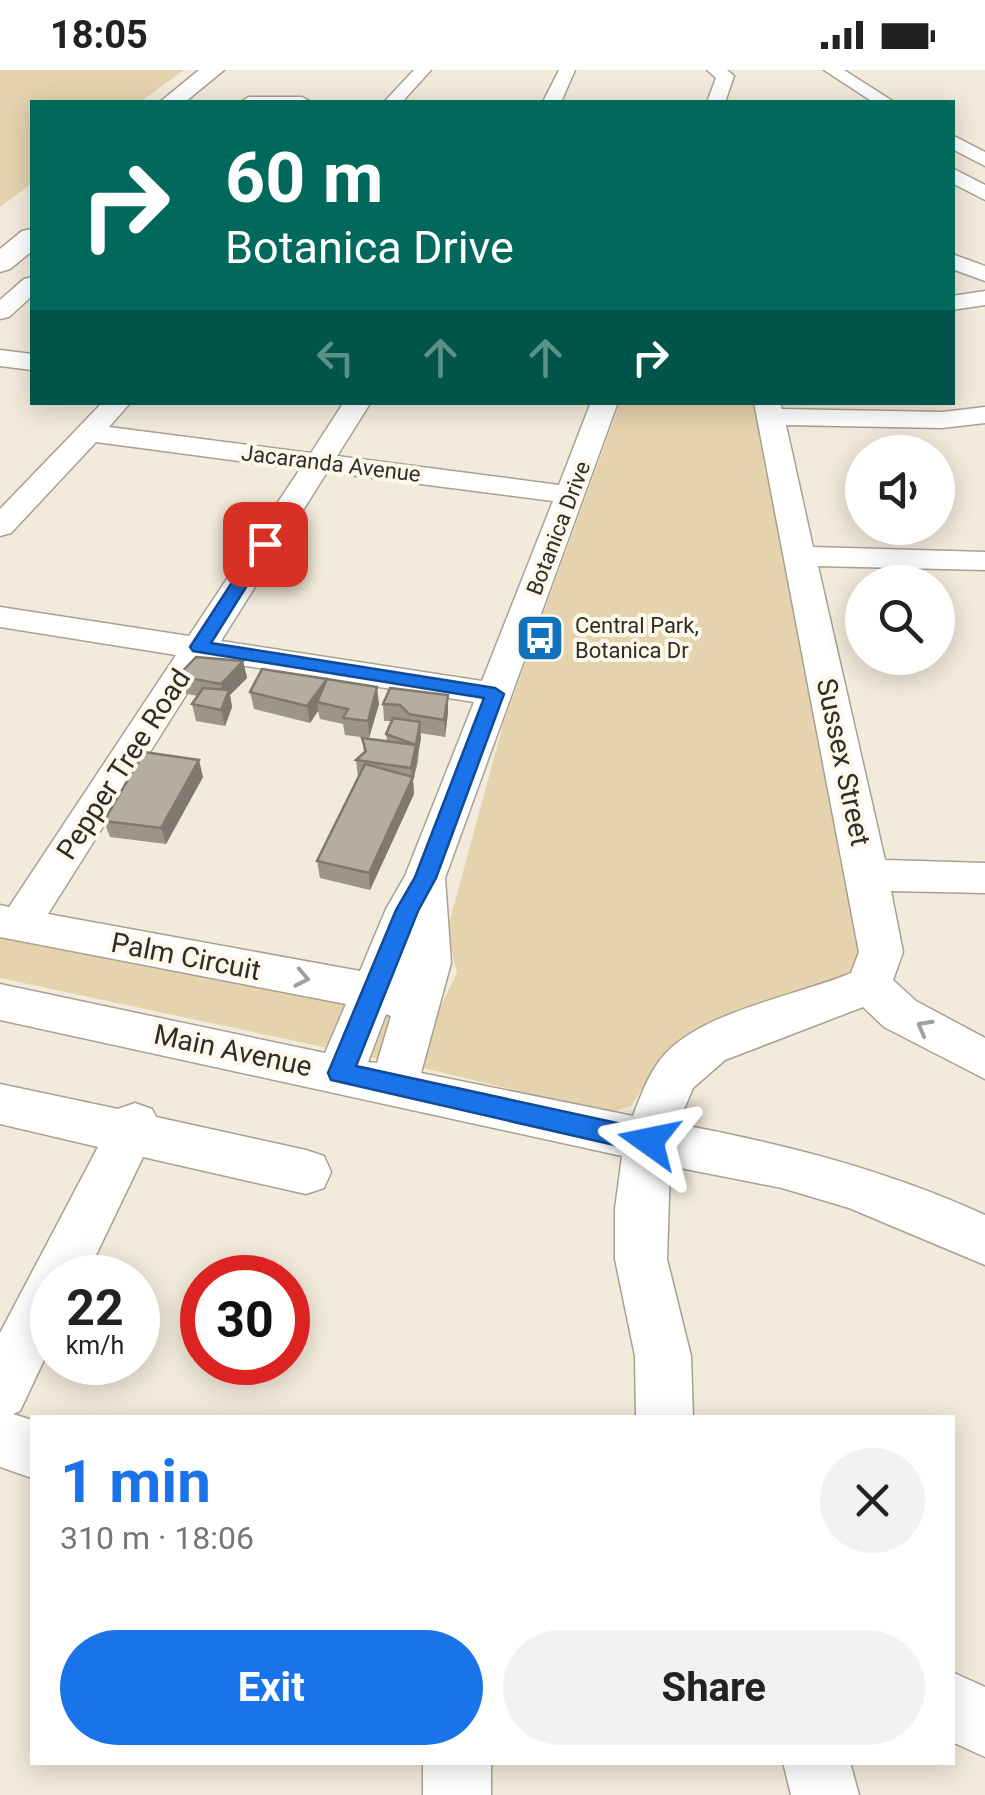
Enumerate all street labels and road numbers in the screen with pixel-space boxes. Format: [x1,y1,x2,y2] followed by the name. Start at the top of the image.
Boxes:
[240,440,422,487] street label: Jacaranda Avenue
[521,458,595,599] street label: Botanica Drive
[50,663,197,866] street label: Pepper Tree Road
[810,675,877,849] street label: Sussex Street
[108,926,263,987] street label: Palm Circuit
[151,1018,315,1083] street label: Main Avenue

